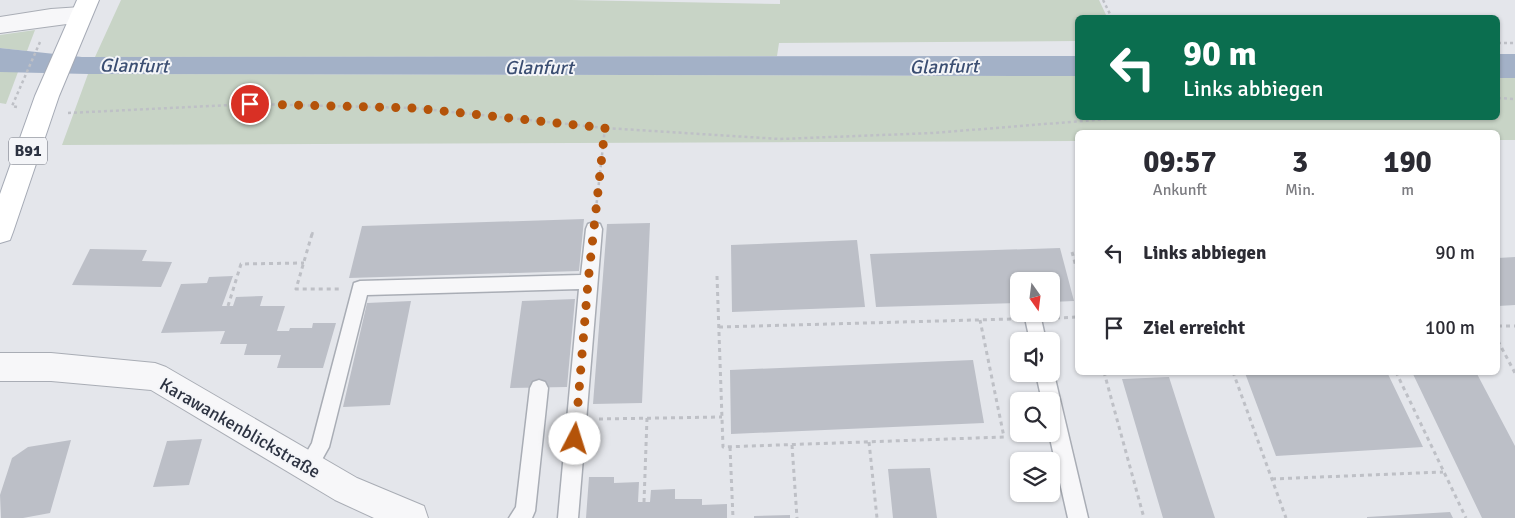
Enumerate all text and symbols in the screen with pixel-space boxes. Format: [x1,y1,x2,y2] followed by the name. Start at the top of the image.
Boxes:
[1183,32,1257,75] text: 90 m
[1100,35,1165,100] icon: left
[99,53,171,79] water label: Glanfurt
[909,54,981,80] water label: Glanfurt
[505,56,576,80] water label: Glanfurt
[1183,75,1324,102] text: Links abbiegen
[229,83,271,125] pin
[236,90,264,118] icon: arrive
[9,138,47,164] road number: B91
[1143,144,1217,181] text: 09:57
[1292,144,1308,181] text: 3
[1383,144,1432,181] text: 190
[1153,180,1207,200] text: Ankunft
[1285,180,1315,200] text: Min.
[1401,180,1414,200] text: m
[1100,239,1128,267] icon: left
[1143,241,1266,265] text: Links abbiegen
[1435,241,1475,265] text: 90 m
[1010,272,1060,322] north arrow
[1010,272,1060,502] map controls
[1100,314,1128,342] icon: arrive
[1143,316,1245,340] text: Ziel erreicht
[1425,316,1475,340] text: 100 m
[1010,332,1060,382] button: sound
[156,373,324,483] street label: Karawankenblickstraße
[1010,392,1060,442] button: search
[548,412,600,464] position arrow
[1010,452,1060,502] button: layers

